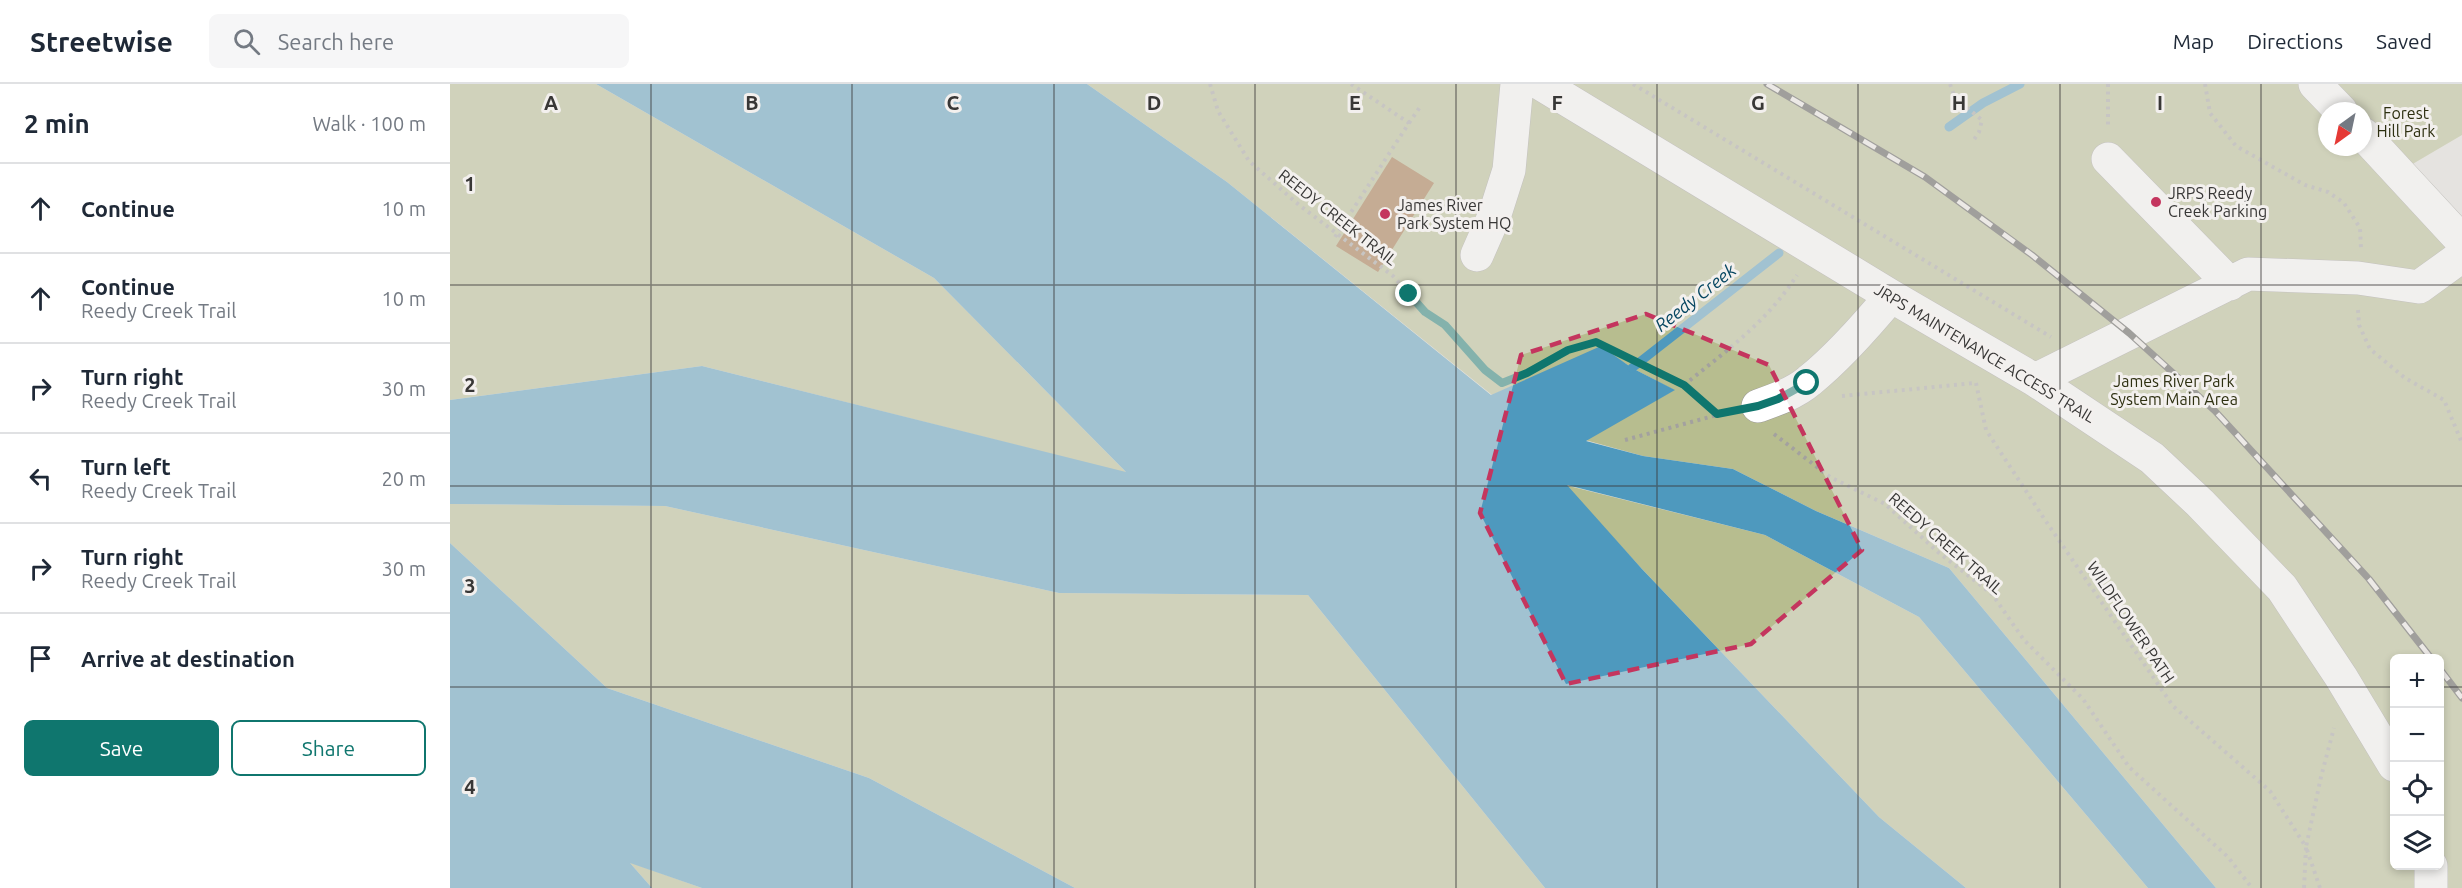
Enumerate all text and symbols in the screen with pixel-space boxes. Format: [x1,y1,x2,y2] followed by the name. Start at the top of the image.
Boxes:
[209,14,629,68] search box
[230,25,263,58] icon: search
[30,26,173,57] text: Streetwise
[278,29,394,54] text: Search here
[2173,29,2214,53] text: Map
[2247,29,2343,53] text: Directions
[2376,29,2432,53] text: Saved
[544,91,558,114] text: A
[745,91,759,114] text: B
[947,91,960,114] text: C
[1147,91,1161,114] text: D
[1349,91,1361,114] text: E
[1551,91,1563,114] text: F
[1751,91,1765,114] text: G
[1952,91,1966,114] text: H
[2157,91,2163,114] text: I
[2318,102,2372,156] north arrow
[2377,104,2435,140] park label: Forest Hill Park
[24,109,90,138] text: 2 min
[313,112,426,135] text: Walk · 100 m
[1275,165,1401,269] street label: REEDY CREEK TRAIL
[464,172,476,195] text: 1
[2168,184,2267,220] place label: JRPS Reedy Creek Parking
[24,192,57,225] icon: ahead
[2149,195,2163,209] marker: JRPS Reedy Creek Parking
[81,196,175,221] text: Continue
[1397,196,1511,232] place label: James River Park System HQ
[382,197,426,220] text: 10 m
[1378,207,1392,221] marker: James River Park System HQ
[1651,259,1740,335] water label: Reedy Creek
[81,274,175,299] text: Continue
[1395,280,1421,306] route end
[1872,280,2098,426] street label: JRPS MAINTENANCE ACCESS TRAIL
[24,282,57,315] icon: ahead
[382,287,426,310] text: 10 m
[81,299,236,322] text: Reedy Creek Trail
[81,364,183,389] text: Turn right
[1793,369,1819,395] route start
[24,372,57,405] icon: right
[2110,372,2238,408] park label: James River Park System Main Area
[464,373,476,396] text: 2
[382,377,426,400] text: 30 m
[81,389,236,412] text: Reedy Creek Trail
[81,454,171,479] text: Turn left
[24,462,57,495] icon: left
[382,467,426,490] text: 20 m
[81,479,236,502] text: Reedy Creek Trail
[1885,489,2007,597] street label: REEDY CREEK TRAIL
[81,544,183,569] text: Turn right
[24,552,57,585] icon: right
[382,557,426,580] text: 30 m
[2084,558,2178,686] street label: WILDFLOWER PATH
[81,569,236,592] text: Reedy Creek Trail
[464,574,476,597] text: 3
[24,642,57,675] icon: arrive
[81,646,295,671] text: Arrive at destination
[2390,654,2444,870] map controls
[2390,654,2444,708] button: +
[2390,708,2444,762] button: −
[24,720,219,776] button: Save
[231,720,426,776] button: Share
[2390,762,2444,816] button: locate
[464,775,476,798] text: 4
[2390,816,2444,870] button: layers

